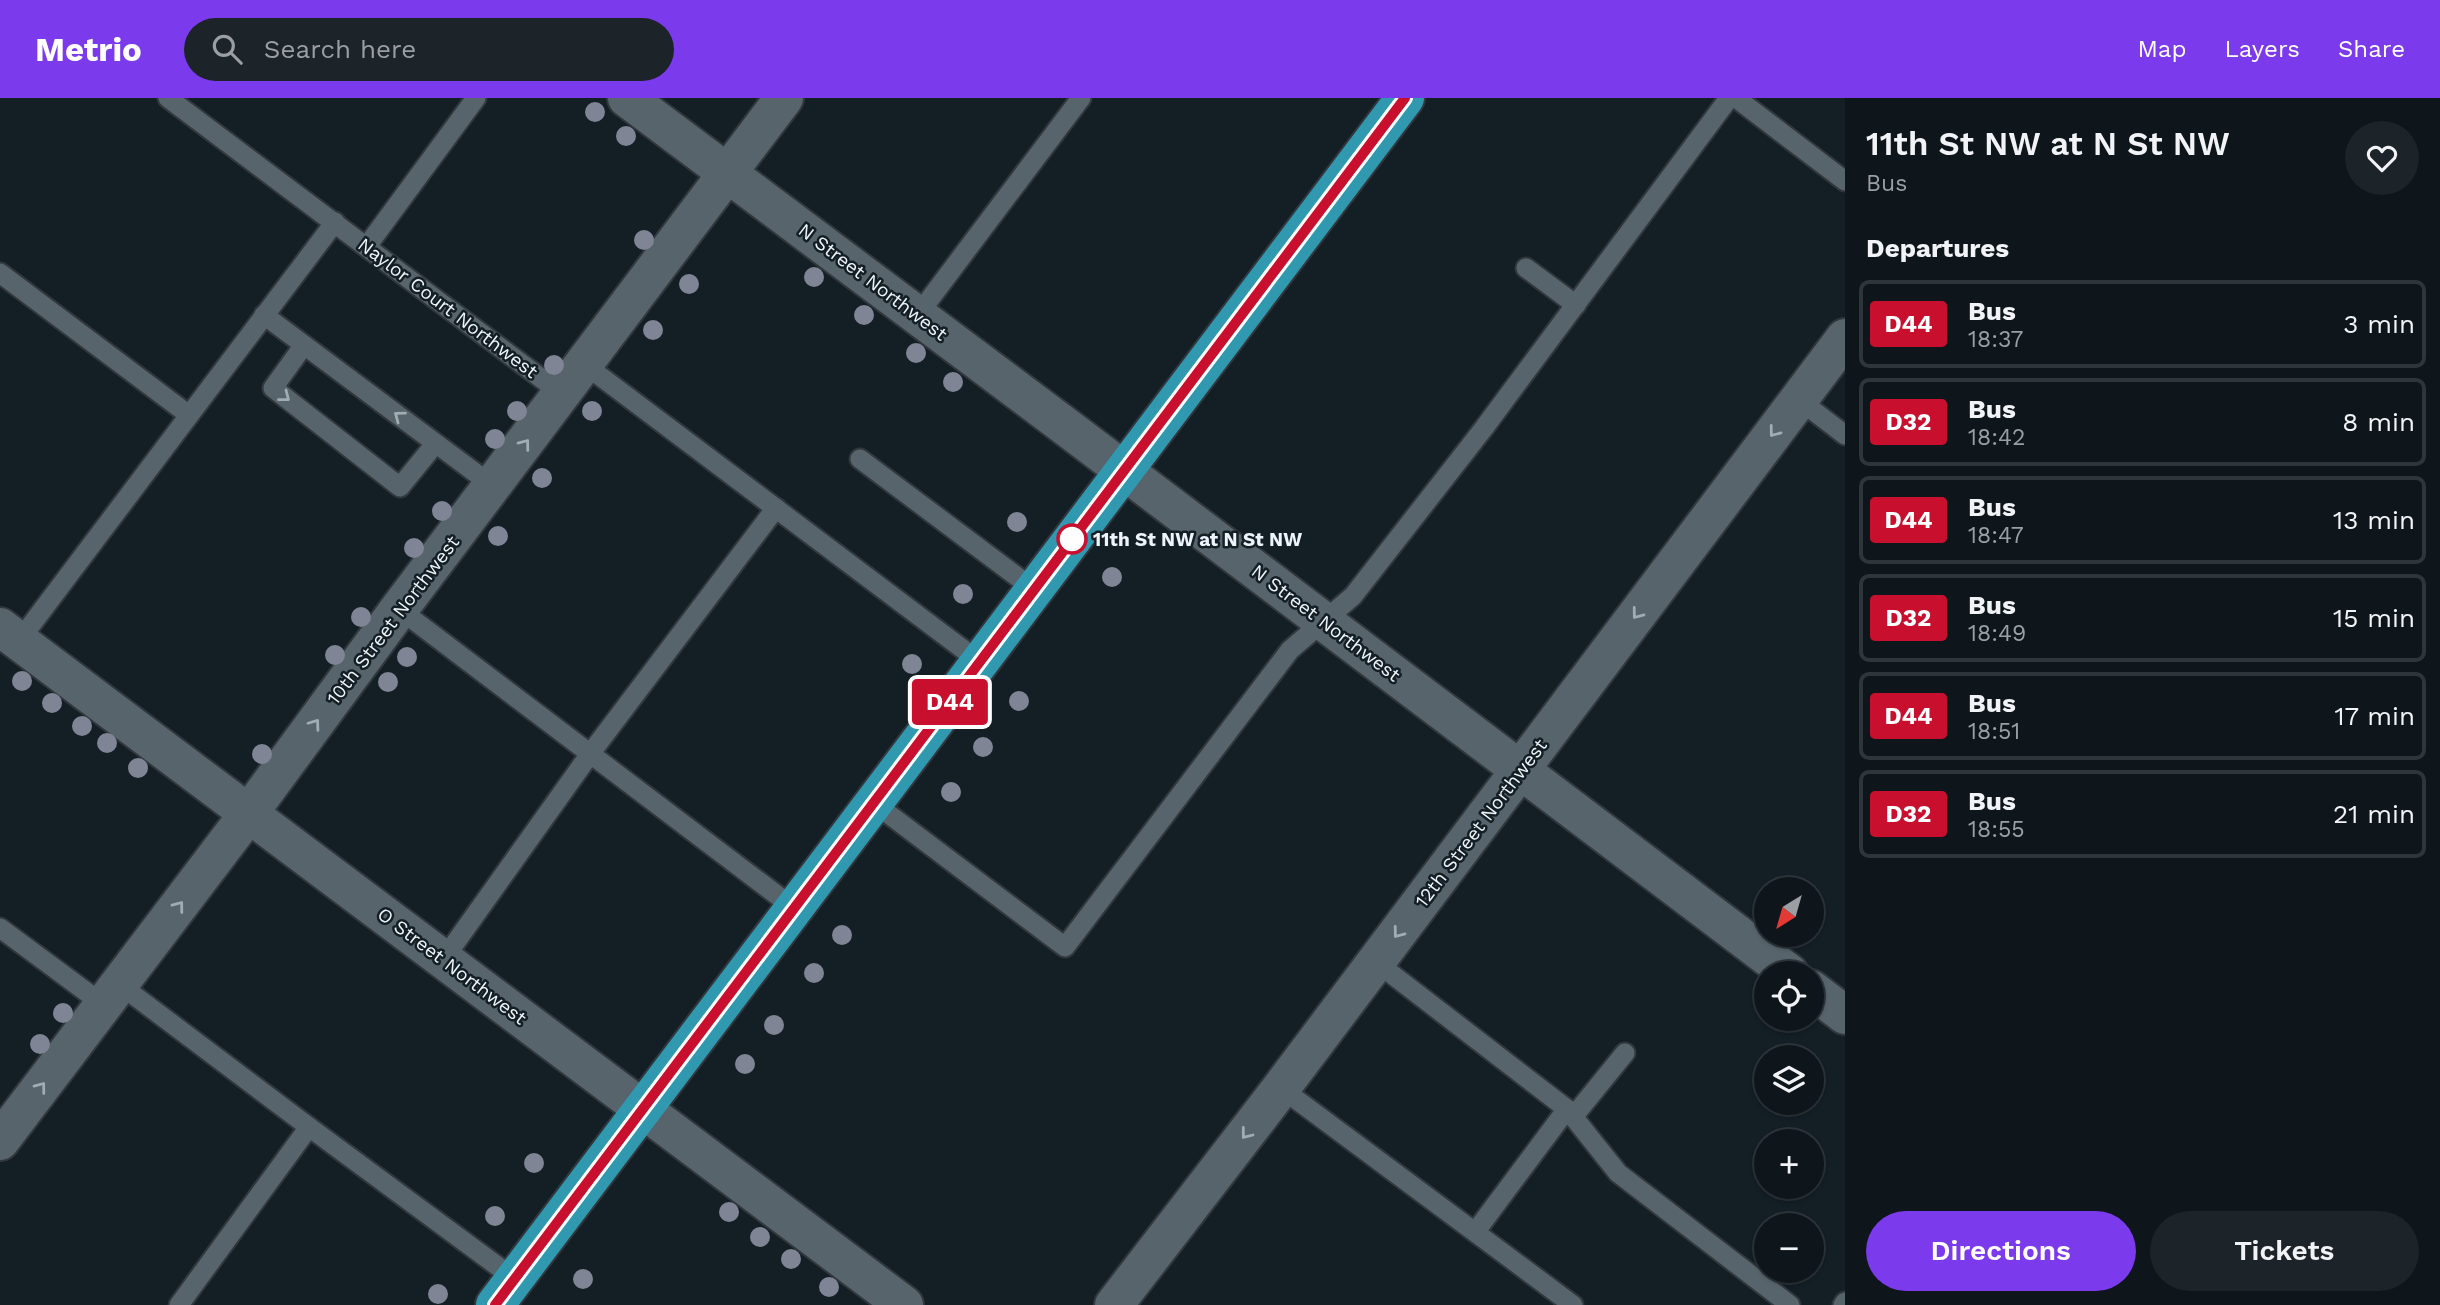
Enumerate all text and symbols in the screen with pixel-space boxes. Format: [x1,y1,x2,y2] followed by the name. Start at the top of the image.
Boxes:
[184,18,674,81] search box
[35,30,142,69] text: Metrio
[208,30,246,68] icon: search
[264,34,416,64] text: Search here
[2138,35,2186,63] text: Map
[2224,35,2300,63] text: Layers
[2338,35,2405,63] text: Share
[2345,121,2419,195] button: heart
[1866,124,2230,163] text: 11th St NW at N St NW
[1866,170,1907,197] text: Bus
[794,218,952,346] street label: N Street Northwest
[354,233,542,383] street label: Naylor Court Northwest
[1866,233,2009,263] text: Departures
[1968,296,2016,326] text: Bus
[2343,309,2415,339] text: 3 min
[1884,310,1933,338] text: D44
[1968,326,2023,353] text: 18:37
[277,389,290,402] one-way arrow
[1968,394,2016,424] text: Bus
[2342,407,2415,437] text: 8 min
[1886,408,1931,436] text: D32
[394,412,407,425] one-way arrow
[1770,424,1782,436] one-way arrow
[1968,424,2025,451] text: 18:42
[517,439,529,451] one-way arrow
[1968,492,2016,522] text: Bus
[2333,505,2415,535] text: 13 min
[1884,506,1933,534] text: D44
[1968,522,2024,549] text: 18:47
[1057,524,1087,554] marker: 11th St NW at N St NW
[1093,528,1302,551] place label: 11th St NW at N St NW
[322,531,464,709] street label: 10th Street Northwest
[1247,559,1405,687] street label: N Street Northwest
[1968,590,2016,620] text: Bus
[2333,603,2415,633] text: 15 min
[1886,604,1931,632] text: D32
[1633,606,1646,618] one-way arrow
[1968,620,2026,647] text: 18:49
[910,679,990,725] line badge: D44
[926,688,974,716] text: D44
[1968,688,2016,718] text: Bus
[2334,701,2415,731] text: 17 min
[1884,702,1933,730] text: D44
[1968,718,2020,745] text: 18:51
[307,719,319,732] one-way arrow
[1410,734,1552,912] street label: 12th Street Northwest
[1968,786,2016,816] text: Bus
[2333,799,2415,829] text: 21 min
[1886,800,1931,828] text: D32
[1968,816,2025,843] text: 18:55
[1754,877,1824,947] north arrow
[1754,877,1824,1283] map controls
[170,901,183,913] one-way arrow
[373,902,531,1030] street label: O Street Northwest
[1394,925,1406,938] one-way arrow
[1754,961,1824,1031] button: locate
[1754,1045,1824,1115] button: layers
[33,1082,46,1095] one-way arrow
[1241,1126,1254,1138] one-way arrow
[1754,1129,1824,1199] button: +
[1866,1211,2136,1291] button: Directions
[2150,1211,2419,1291] button: Tickets
[1754,1213,1824,1283] button: −

